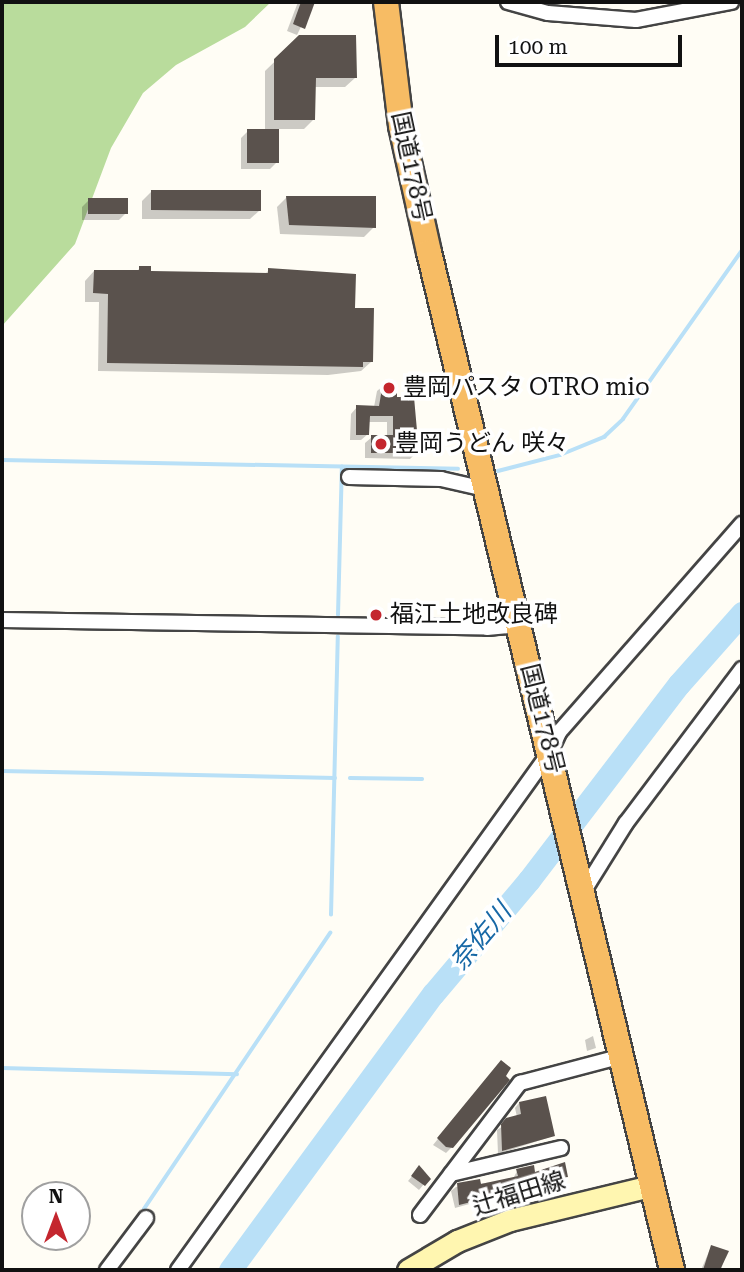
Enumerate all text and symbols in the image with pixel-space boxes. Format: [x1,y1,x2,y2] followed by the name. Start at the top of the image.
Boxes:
[499,21,686,65] scale bar
[508,35,568,59] text: 100 m
[385,109,437,225] street label: 国道178号
[403,374,650,402] place label: 豊岡パスタ OTRO mio
[381,380,397,396] marker: 豊岡パスタ OTRO mio
[395,430,569,458] place label: 豊岡うどん 咲々
[373,436,389,452] marker: 豊岡うどん 咲々
[390,601,558,629] place label: 福江土地改良碑
[368,607,384,623] marker: 福江土地改良碑
[514,661,570,777] street label: 国道178号
[444,897,518,977] water label: 奈佐川
[469,1166,569,1222] street label: 辻福田線
[21,1181,91,1251] north arrow
[49,1185,63,1208] text: N

